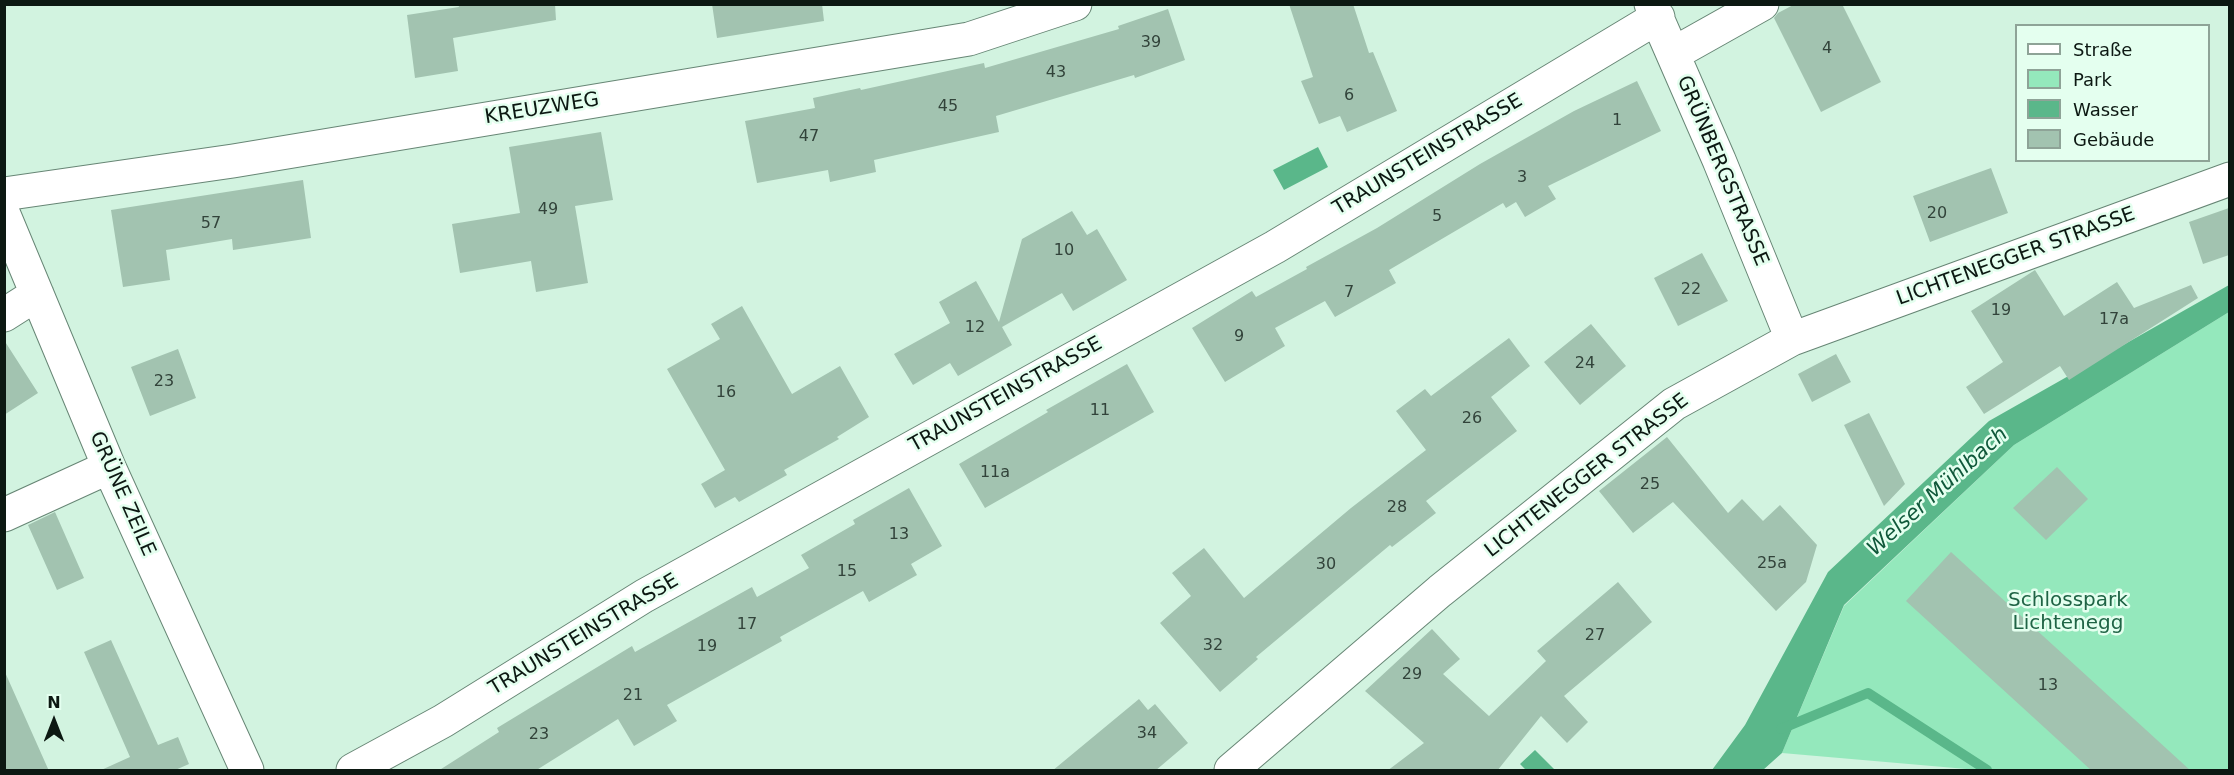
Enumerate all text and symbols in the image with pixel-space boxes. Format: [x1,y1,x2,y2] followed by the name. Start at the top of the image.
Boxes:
[2015,24,2210,162] legend
[1141,33,1161,53] house number: 39
[1822,39,1832,59] house number: 4
[2073,39,2132,60] text: Straße
[1046,63,1066,83] house number: 43
[2073,69,2112,90] text: Park
[1671,72,1773,270] street label: GRÜNBERGSTRASSE
[1344,86,1354,106] house number: 6
[483,88,601,130] street label: KREUZWEG
[1329,89,1527,221] street label: TRAUNSTEINSTRASSE
[938,97,958,117] house number: 45
[2073,99,2138,120] text: Wasser
[1612,111,1622,131] house number: 1
[799,127,819,147] house number: 47
[2073,129,2154,150] text: Gebäude
[1517,168,1527,188] house number: 3
[538,200,558,220] house number: 49
[1893,203,2139,311] street label: LICHTENEGGER STRASSE
[1927,204,1947,224] house number: 20
[1432,207,1442,227] house number: 5
[201,214,221,234] house number: 57
[1054,241,1074,261] house number: 10
[1681,280,1701,300] house number: 22
[1344,283,1354,303] house number: 7
[1991,301,2011,321] house number: 19
[2099,310,2129,330] house number: 17a
[965,318,985,338] house number: 12
[1234,327,1244,347] house number: 9
[905,332,1107,458] street label: TRAUNSTEINSTRASSE
[1575,354,1595,374] house number: 24
[154,372,174,392] house number: 23
[716,383,736,403] house number: 16
[1480,389,1694,563] street label: LICHTENEGGER STRASSE
[1090,401,1110,421] house number: 11
[1462,409,1482,429] house number: 26
[1863,422,2013,562] water label: Welser Mühlbach
[84,428,160,560] street label: GRÜNE ZEILE
[980,463,1010,483] house number: 11a
[1640,475,1660,495] house number: 25
[1387,498,1407,518] house number: 28
[889,525,909,545] house number: 13
[1757,554,1787,574] house number: 25a
[1316,555,1336,575] house number: 30
[837,562,857,582] house number: 15
[485,569,683,701] street label: TRAUNSTEINSTRASSE
[2008,589,2128,636] park label: Schlosspark Lichtenegg
[737,615,757,635] house number: 17
[1585,626,1605,646] house number: 27
[1203,636,1223,656] house number: 32
[697,637,717,657] house number: 19
[1402,665,1422,685] house number: 29
[2038,676,2058,696] house number: 13
[623,686,643,706] house number: 21
[24,691,84,751] north arrow
[47,693,61,712] text: N
[1137,724,1157,744] house number: 34
[529,725,549,745] house number: 23

